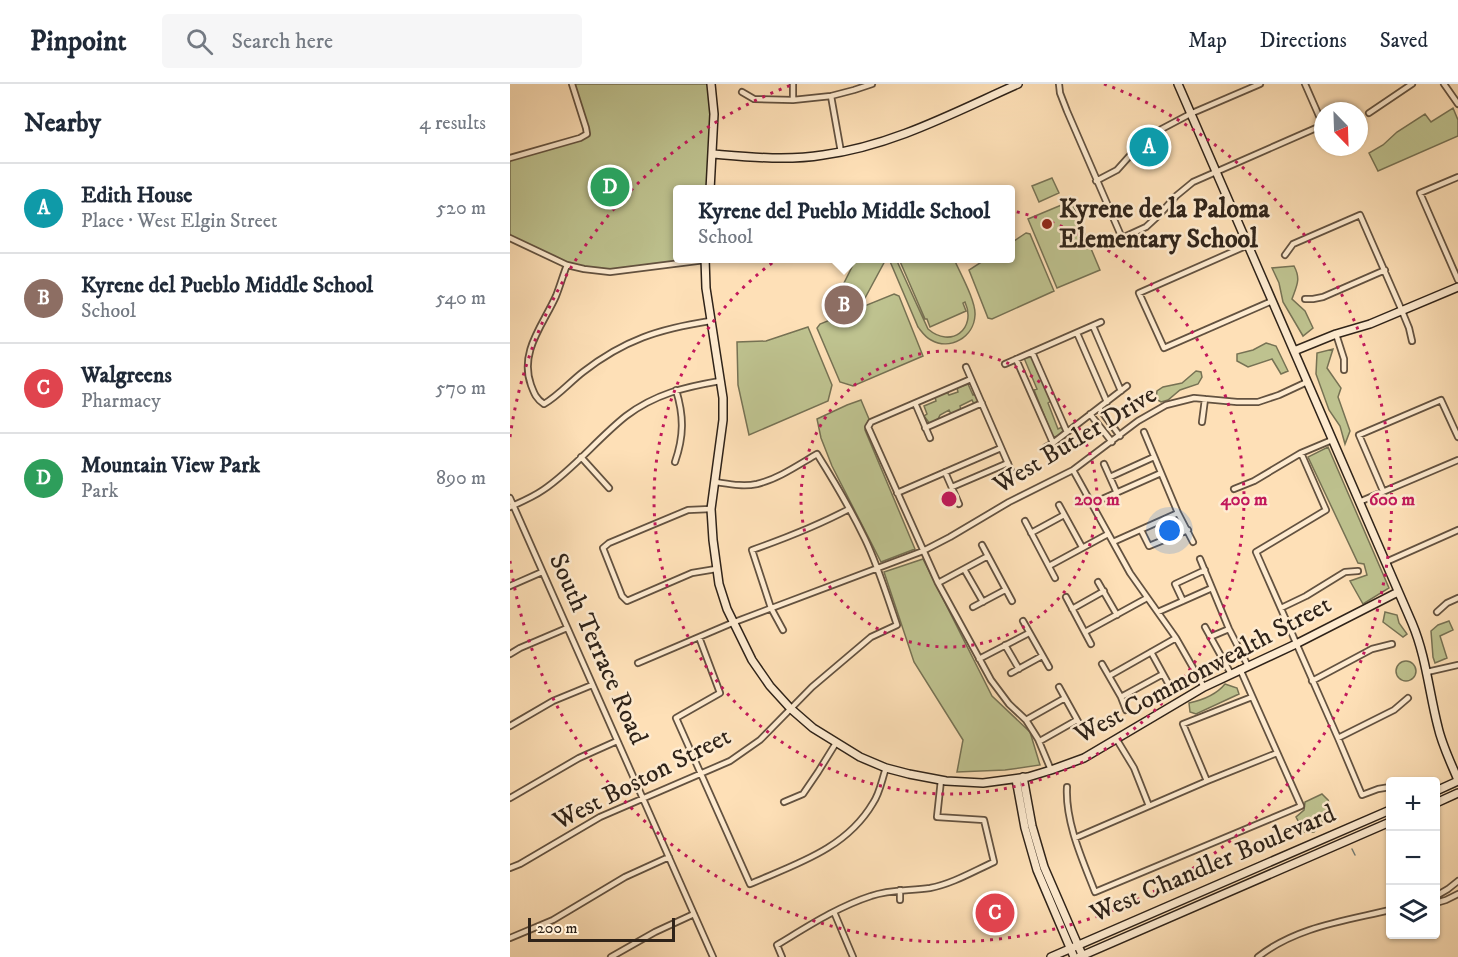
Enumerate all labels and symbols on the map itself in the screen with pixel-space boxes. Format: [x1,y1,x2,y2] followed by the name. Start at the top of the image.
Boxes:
[1314,102,1368,156] north arrow
[1130,124,1168,170] pin: A
[590,164,630,210] pin: D
[1059,193,1271,256] place label: Kyrene de la Paloma Elementary School
[1040,217,1054,231] marker: Kyrene de la Paloma Elementary School
[824,282,864,328] pin: B
[986,378,1163,502] street label: West Butler Drive
[939,489,959,509] centre of rings
[1074,489,1120,511] text: 200 m
[1219,489,1268,511] text: 400 m
[1369,489,1416,511] text: 600 m
[1155,516,1184,545] your location
[541,548,655,750] street label: South Terrace Road
[1068,588,1337,752] street label: West Commonwealth Street
[547,720,737,838] street label: West Boston Street
[1084,797,1341,931] street label: West Chandler Boulevard
[976,890,1014,936] pin: C
[528,915,675,942] scale bar

